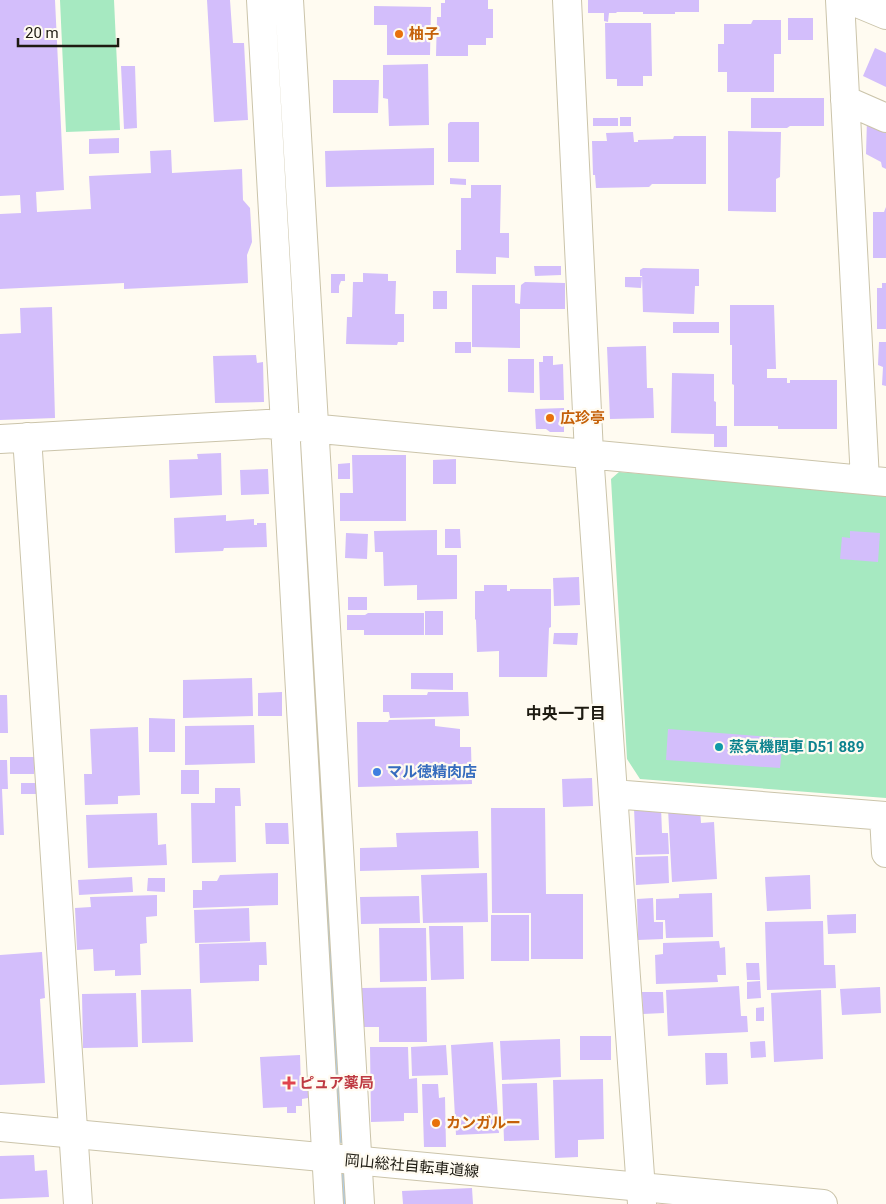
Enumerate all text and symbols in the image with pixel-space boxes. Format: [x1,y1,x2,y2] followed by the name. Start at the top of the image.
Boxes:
[18,15,118,47] scale bar
[25,24,59,42] text: 20 m
[409,25,439,43] place label: 柚子
[393,28,405,40] marker: 柚子
[560,409,605,427] place label: 広珍亭
[544,412,556,424] marker: 広珍亭
[526,704,606,723] district label: 中央一丁目
[729,738,864,756] place label: 蒸気機関車 D51 889
[713,741,725,753] marker: 蒸気機関車 D51 889
[387,763,477,781] place label: マル徳精肉店
[371,766,383,778] marker: マル徳精肉店
[299,1074,374,1092] place label: ピュア薬局
[283,1077,295,1089] marker: ピュア薬局
[446,1114,521,1132] place label: カンガルー
[430,1117,442,1129] marker: カンガルー
[344,1151,480,1181] street label: 岡山総社自転車道線

